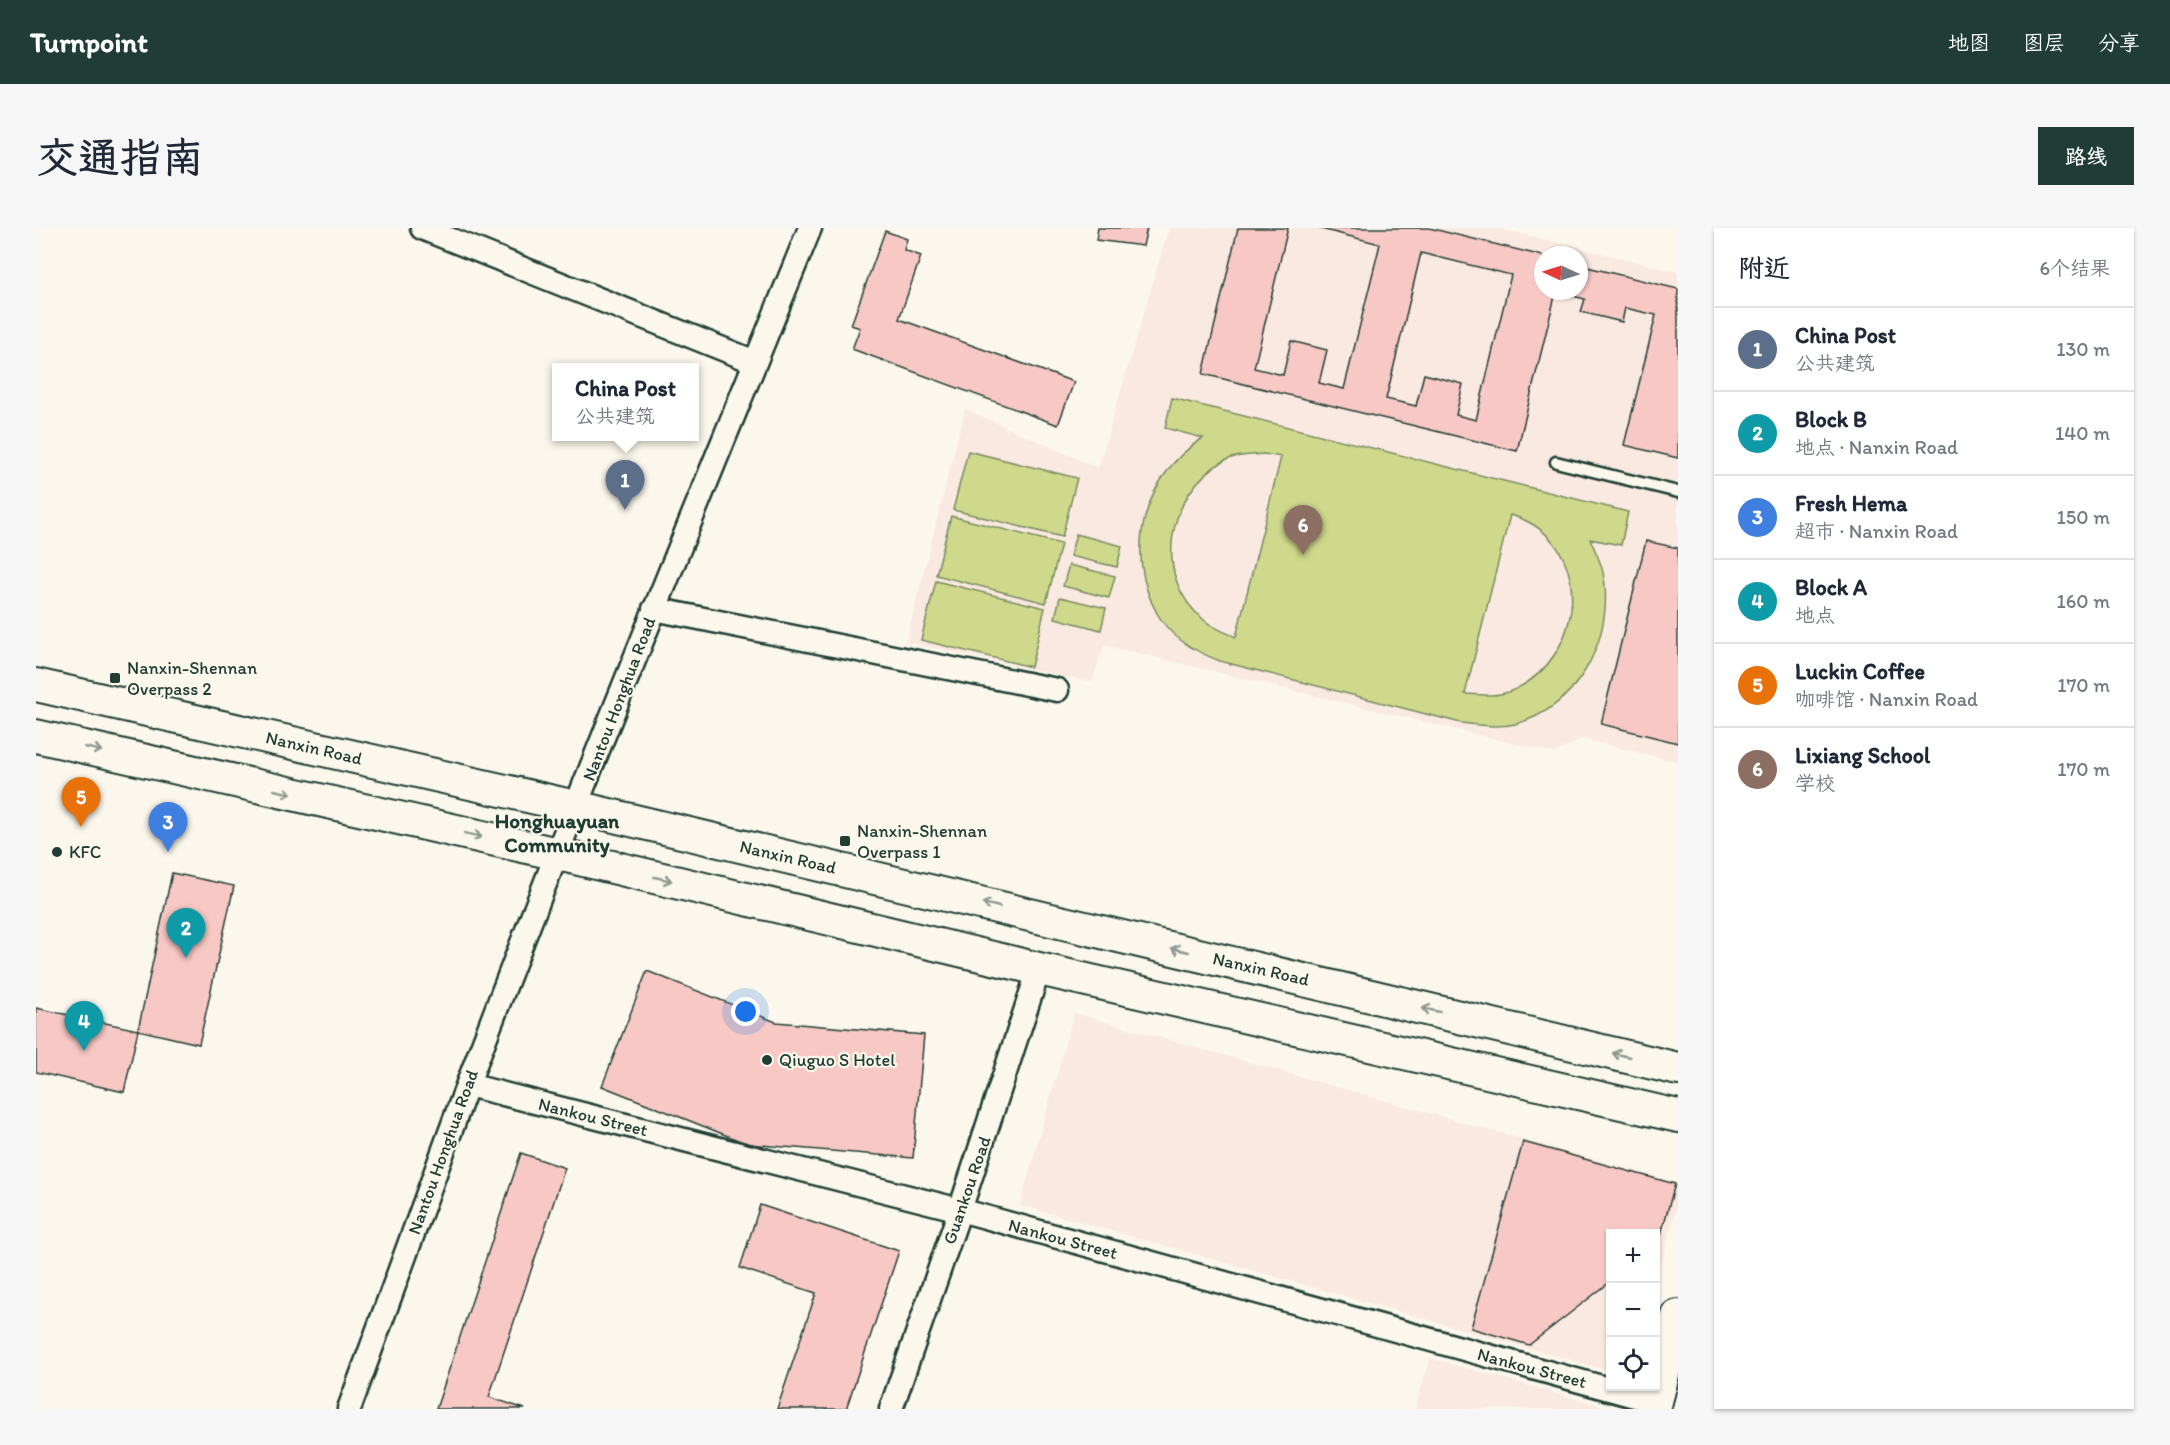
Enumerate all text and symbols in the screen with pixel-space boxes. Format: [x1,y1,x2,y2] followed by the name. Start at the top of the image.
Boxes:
[30,25,148,59] text: Turnpoint
[1948,30,1990,55] text: 地图
[2023,30,2065,55] text: 图层
[2098,30,2140,55] text: 分享
[2038,127,2134,185] button: 路线
[36,132,204,183] text: 交通指南
[1534,246,1588,300] north arrow
[1738,252,1790,284] text: 附近
[2039,256,2110,280] text: 6个结果
[1795,322,1896,349] text: China Post
[1753,337,1762,361] text: 1
[2056,337,2110,361] text: 130 m
[1795,351,1875,375] text: 公共建筑
[552,363,699,441] popup
[575,375,676,402] text: China Post
[575,404,655,428] text: 公共建筑
[1795,406,1867,433] text: Block B
[1752,421,1763,445] text: 2
[2055,421,2110,445] text: 140 m
[1795,435,1958,459] text: 地点 · Nanxin Road
[606,460,644,510] pin: 1
[1795,490,1907,517] text: Fresh Hema
[1752,505,1763,529] text: 3
[2057,505,2110,529] text: 150 m
[1284,506,1322,555] pin: 6
[1795,519,1958,543] text: 超市 · Nanxin Road
[1795,574,1867,601] text: Block A
[1751,589,1764,613] text: 4
[2057,589,2110,613] text: 160 m
[1795,603,1835,627] text: 地点
[578,614,660,784] street label: Nantou Honghua Road
[127,657,257,700] place label: Nanxin-Shennan Overpass 2
[1795,658,1925,685] text: Luckin Coffee
[108,671,122,685] marker: Nanxin-Shennan Overpass 2
[1752,673,1763,697] text: 5
[2057,673,2110,697] text: 170 m
[1795,687,1978,711] text: 咖啡馆 · Nanxin Road
[264,726,364,770] street label: Nanxin Road
[1795,742,1930,769] text: Lixiang School
[83,743,102,755] one-way arrow
[1752,757,1763,781] text: 6
[2057,757,2110,781] text: 170 m
[1795,771,1835,795] text: 学校
[62,778,100,827] pin: 5
[273,786,292,798] one-way arrow
[148,802,188,852] pin: 3
[495,808,620,858] district label: Honghuayuan Community
[857,820,987,863] place label: Nanxin-Shennan Overpass 1
[463,830,483,841] one-way arrow
[838,834,852,848] marker: Nanxin-Shennan Overpass 1
[738,835,838,879] street label: Nanxin Road
[69,841,101,863] place label: KFC
[50,845,64,859] marker: KFC
[654,874,673,886] one-way arrow
[982,899,1001,910] one-way arrow
[166,908,206,958] pin: 2
[1171,944,1190,956] one-way arrow
[1211,947,1311,991] street label: Nanxin Road
[731,997,760,1026] your location
[64,1002,104,1051] pin: 4
[1422,1004,1442,1015] one-way arrow
[779,1049,895,1071] place label: Qiuguo S Hotel
[1612,1049,1631,1061] one-way arrow
[760,1053,774,1067] marker: Qiuguo S Hotel
[403,1066,483,1237] street label: Nantou Honghua Road
[536,1093,650,1141] street label: Nankou Street
[938,1133,996,1247] street label: Guankou Road
[1006,1214,1120,1264] street label: Nankou Street
[1606,1229,1660,1391] map controls
[1606,1229,1660,1283] button: +
[1606,1283,1660,1337] button: −
[1606,1337,1660,1391] button: locate
[1475,1343,1589,1393] street label: Nankou Street

